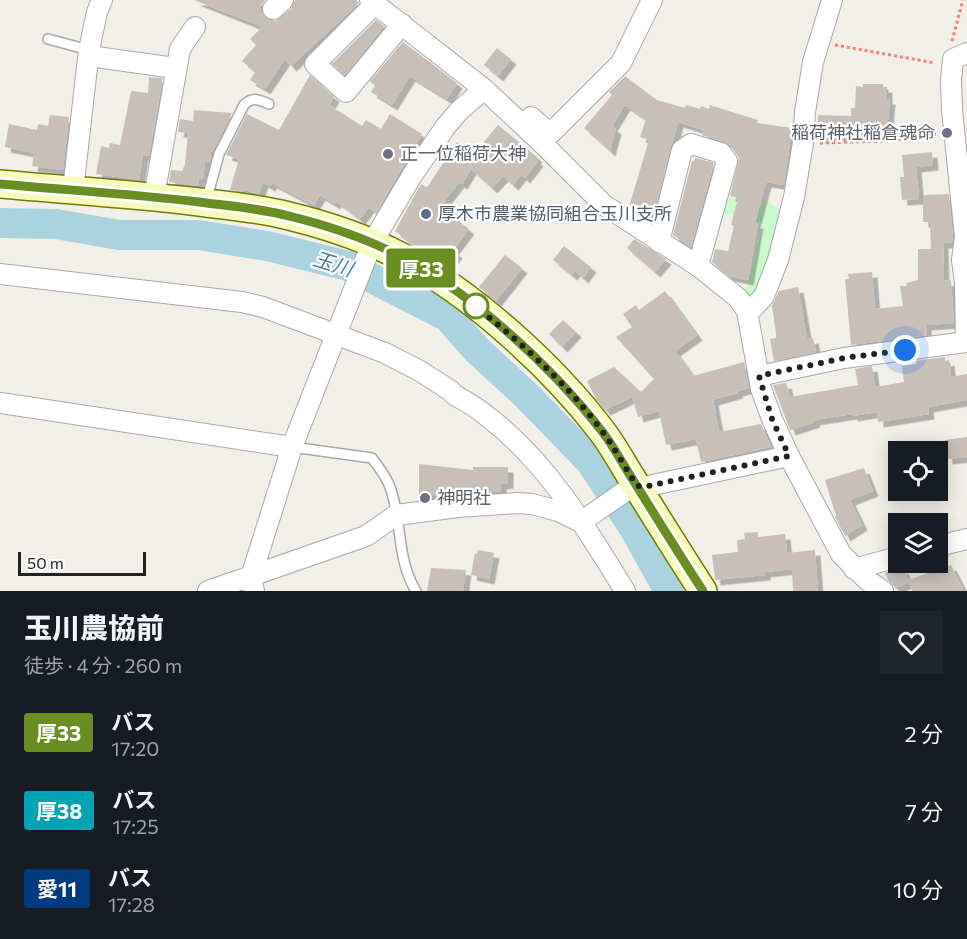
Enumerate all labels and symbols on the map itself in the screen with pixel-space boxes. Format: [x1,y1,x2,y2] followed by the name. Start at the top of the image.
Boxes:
[791,121,935,143] place label: 稲荷神社稲倉魂命
[940,126,954,140] marker: 稲荷神社稲倉魂命
[400,142,526,164] place label: 正一位稲荷大神
[381,147,395,161] marker: 正一位稲荷大神
[438,202,672,224] place label: 厚木市農業協同組合玉川支所
[419,207,433,221] marker: 厚木市農業協同組合玉川支所
[311,246,358,281] water label: 玉川
[386,248,456,288] line badge: 厚33
[463,293,489,319] unlabelled marker
[890,335,920,365] your location
[437,486,491,508] place label: 神明社
[418,491,432,505] marker: 神明社
[18,549,146,576] scale bar

